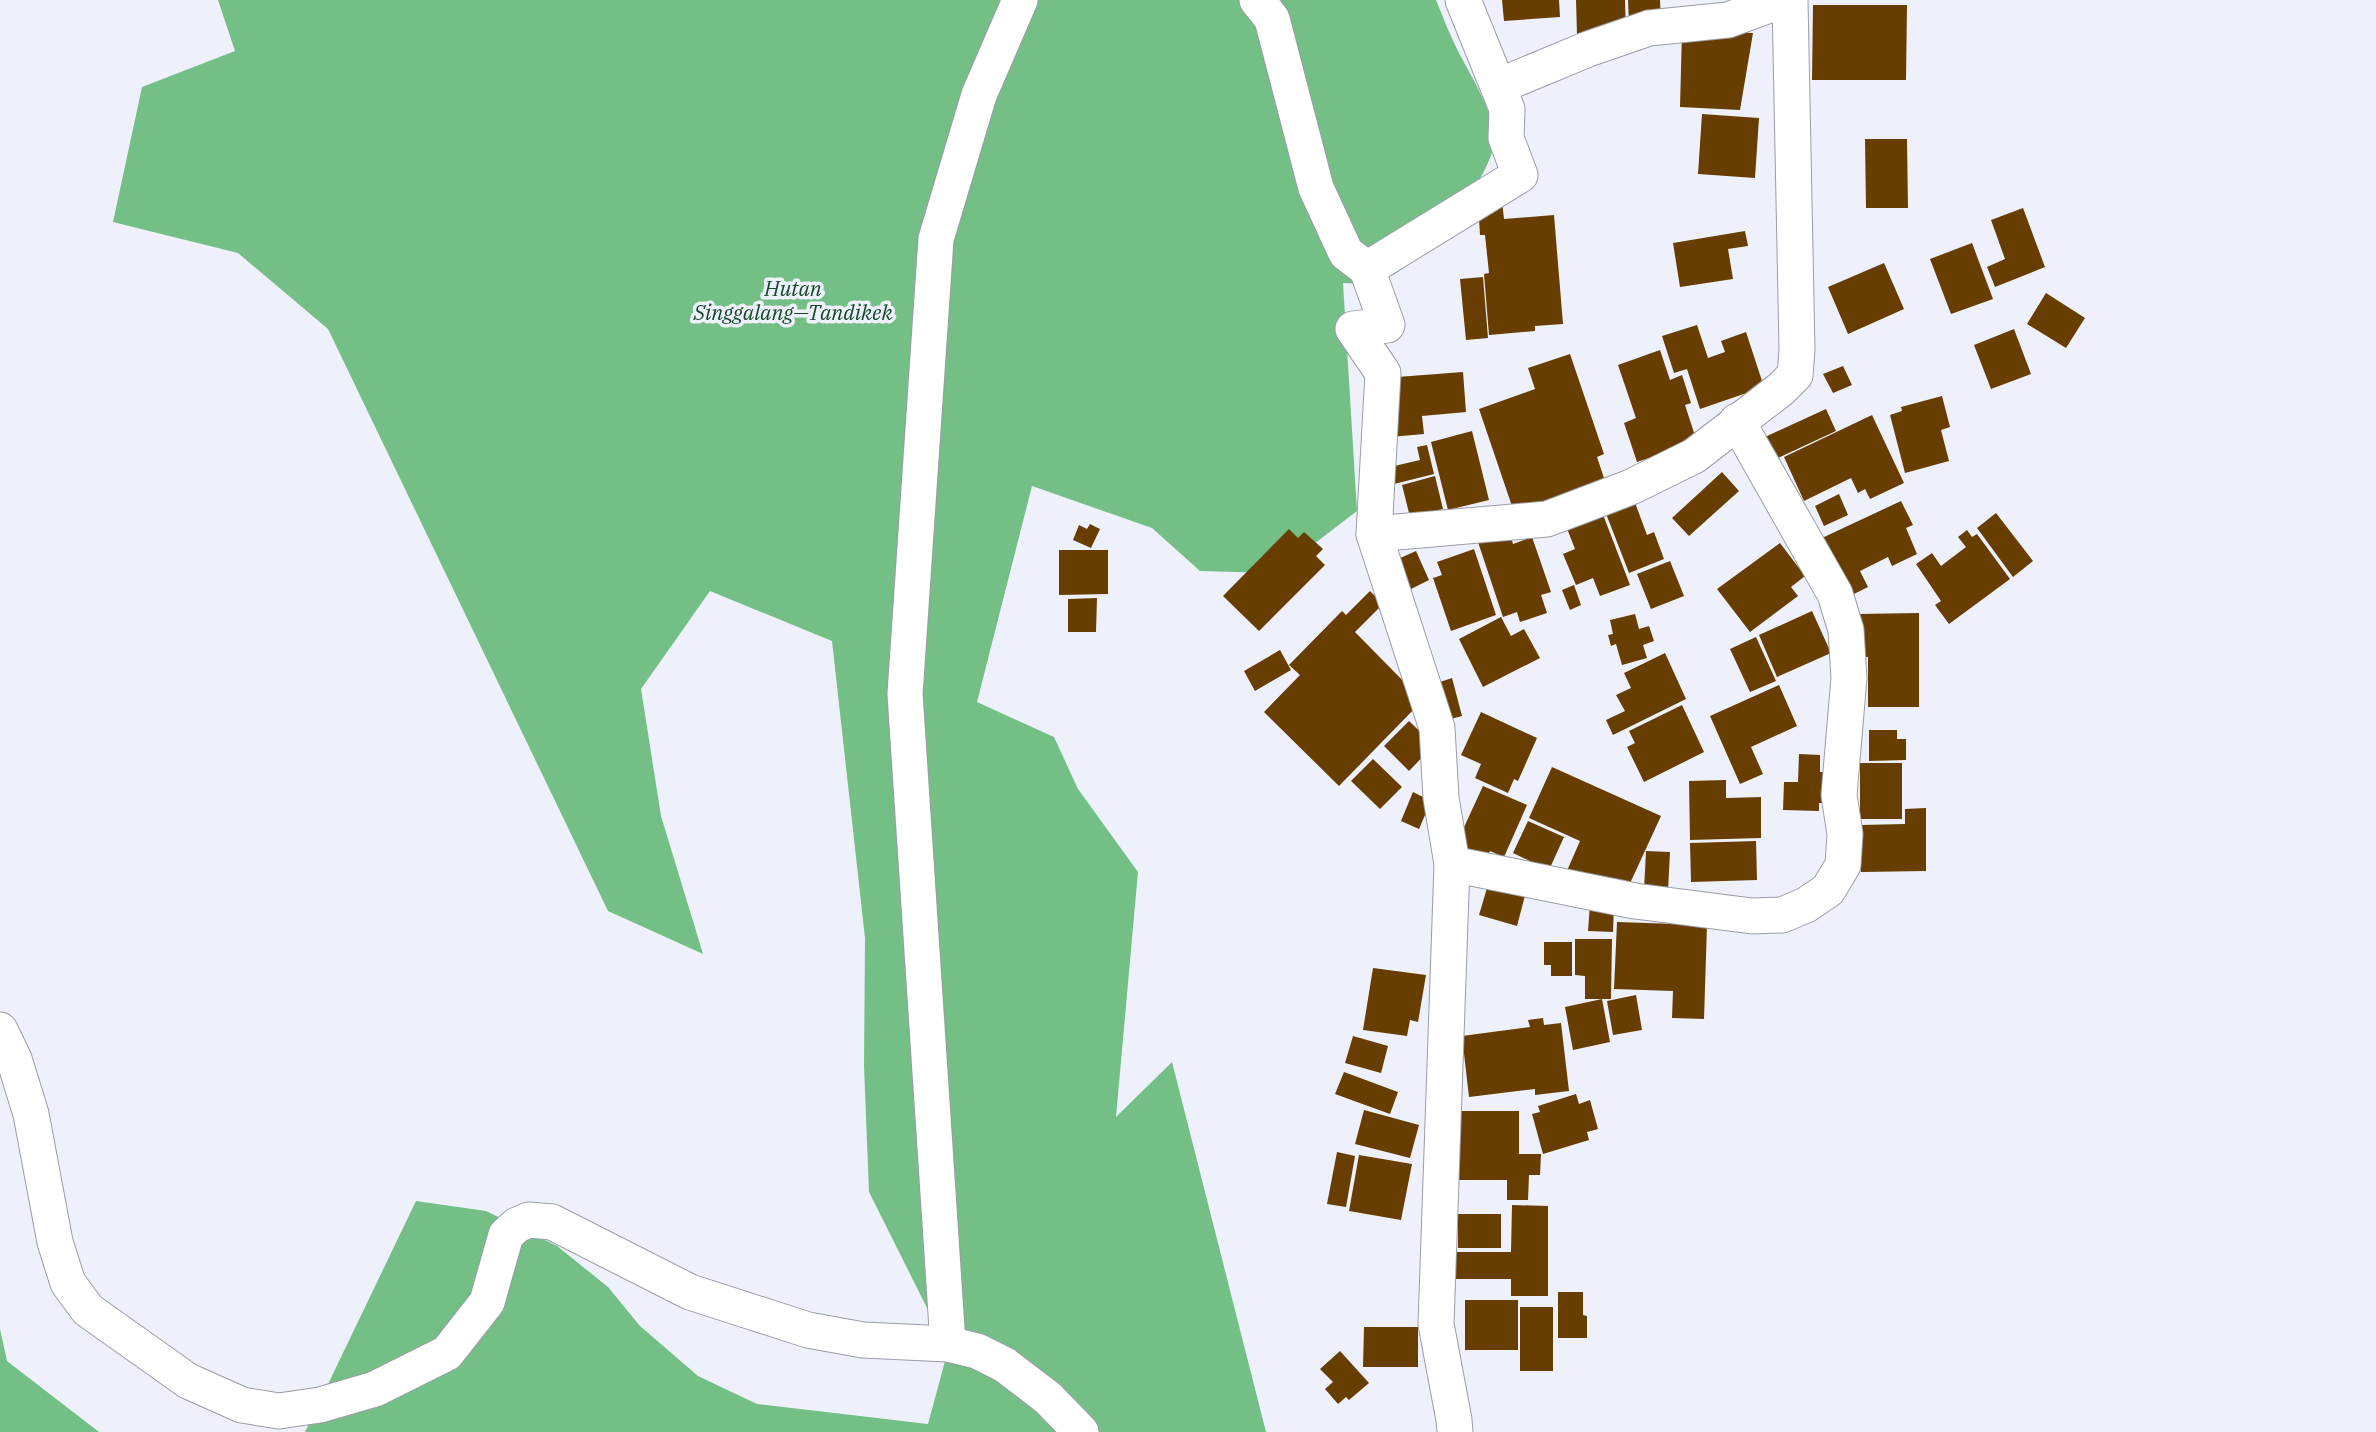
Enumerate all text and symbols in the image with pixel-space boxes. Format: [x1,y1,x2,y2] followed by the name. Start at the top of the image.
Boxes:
[692,274,893,326] park label: Hutan Singgalang—Tandikek

